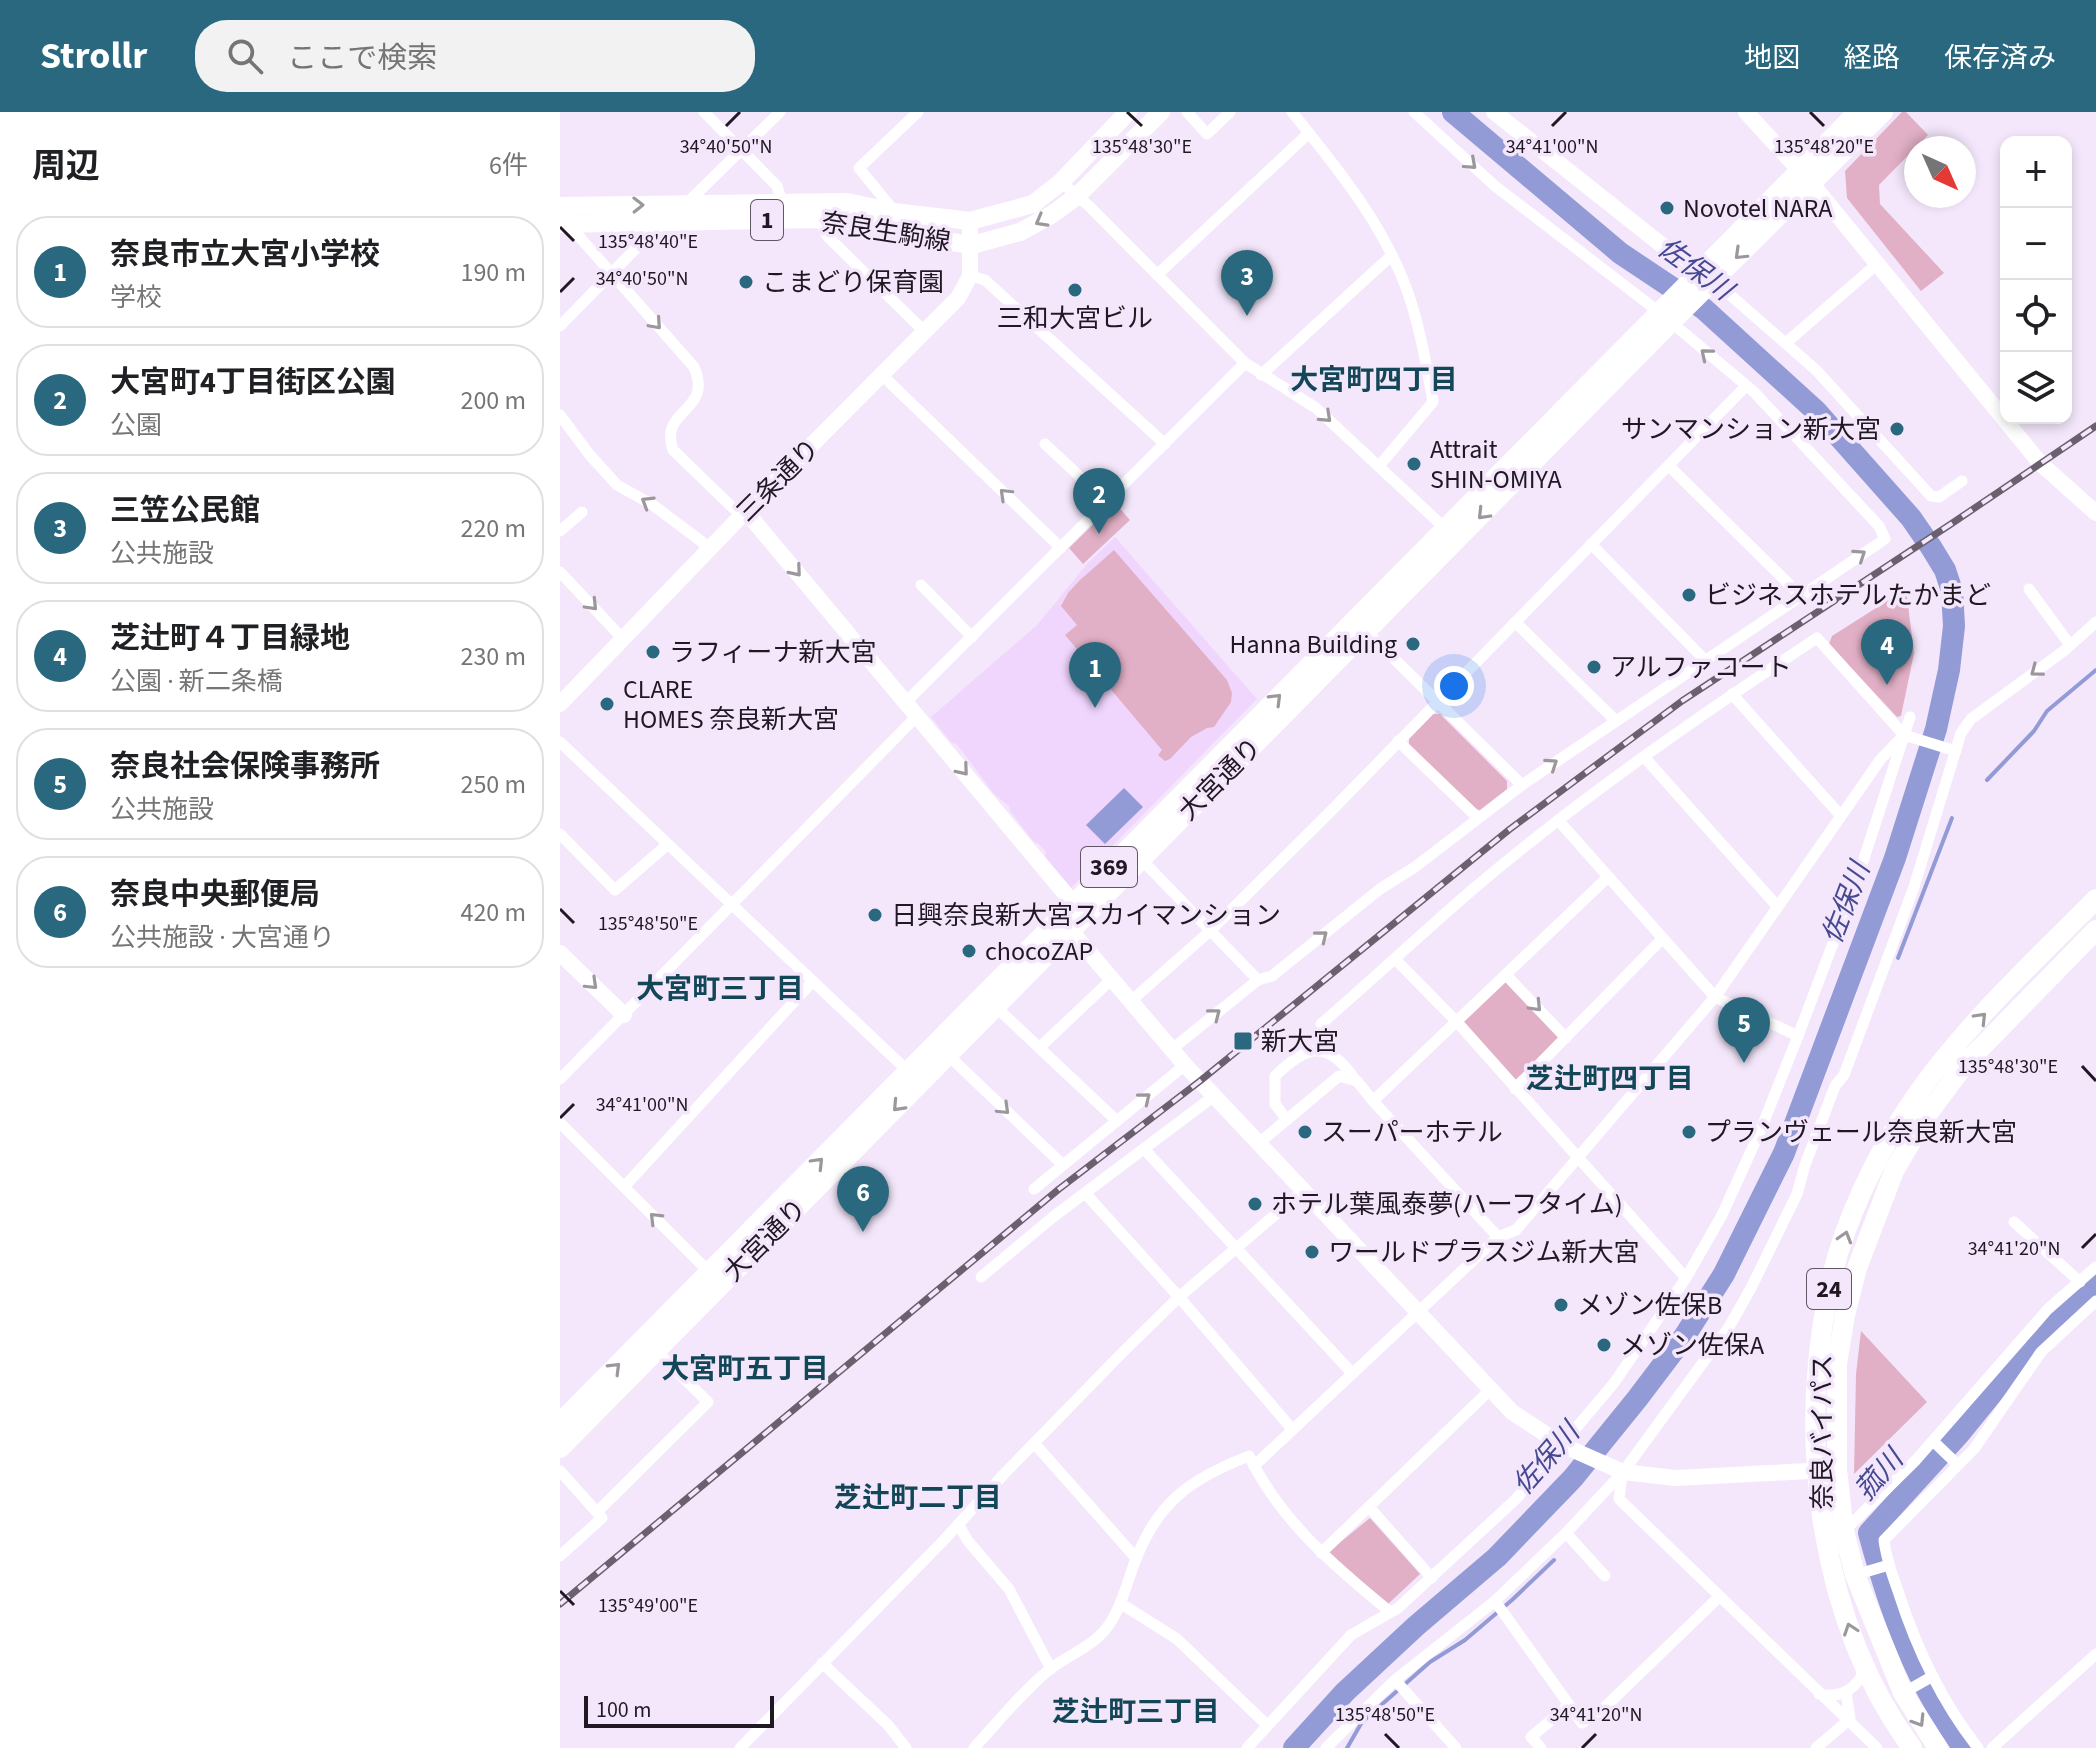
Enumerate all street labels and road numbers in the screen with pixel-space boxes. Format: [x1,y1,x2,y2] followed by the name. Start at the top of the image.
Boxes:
[751,200,783,240] road number: 1
[819,204,953,260] street label: 奈良生駒線
[728,430,828,530] street label: 三条通り
[1170,729,1270,829] street label: 大宮通り
[1081,847,1137,887] road number: 369
[715,1190,815,1290] street label: 大宮通り
[1807,1269,1851,1309] road number: 24
[1804,1354,1841,1510] street label: 奈良バイパス

